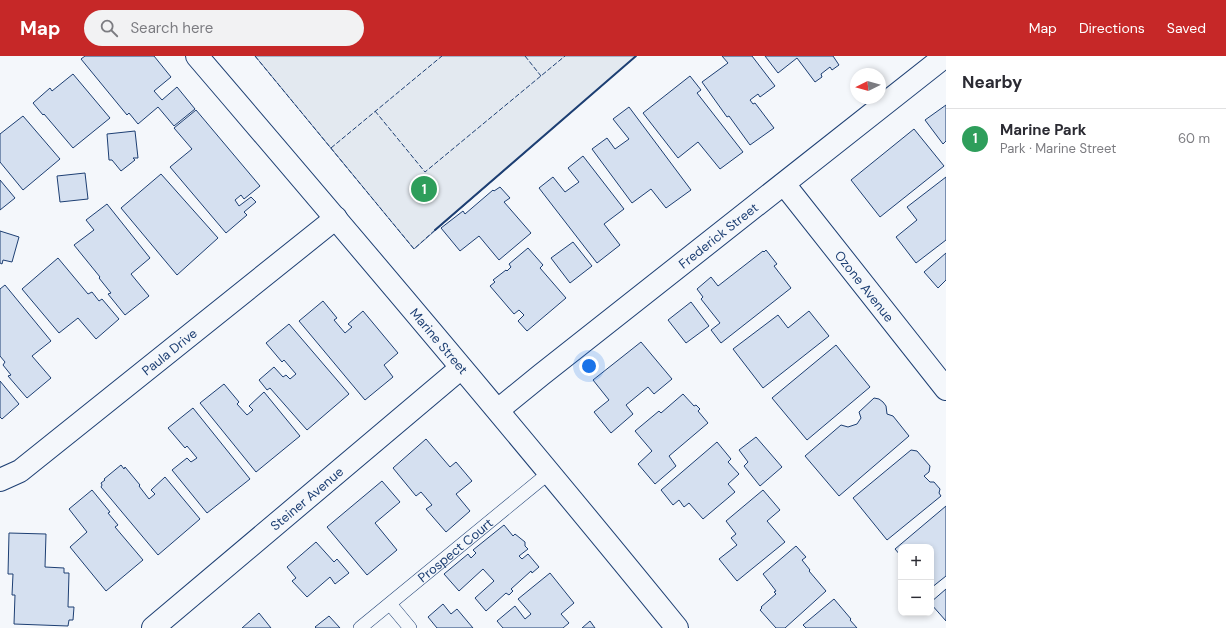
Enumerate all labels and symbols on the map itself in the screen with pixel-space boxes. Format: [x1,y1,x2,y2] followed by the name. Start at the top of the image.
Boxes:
[850,68,886,104] north arrow
[411,174,437,204] pin: 1
[675,199,762,272] street label: Frederick Street
[831,247,898,325] street label: Ozone Avenue
[406,305,471,378] street label: Marine Street
[138,325,201,379] street label: Paula Drive
[579,356,599,376] your location
[267,463,347,534] street label: Steiner Avenue
[414,515,496,586] street label: Prospect Court

